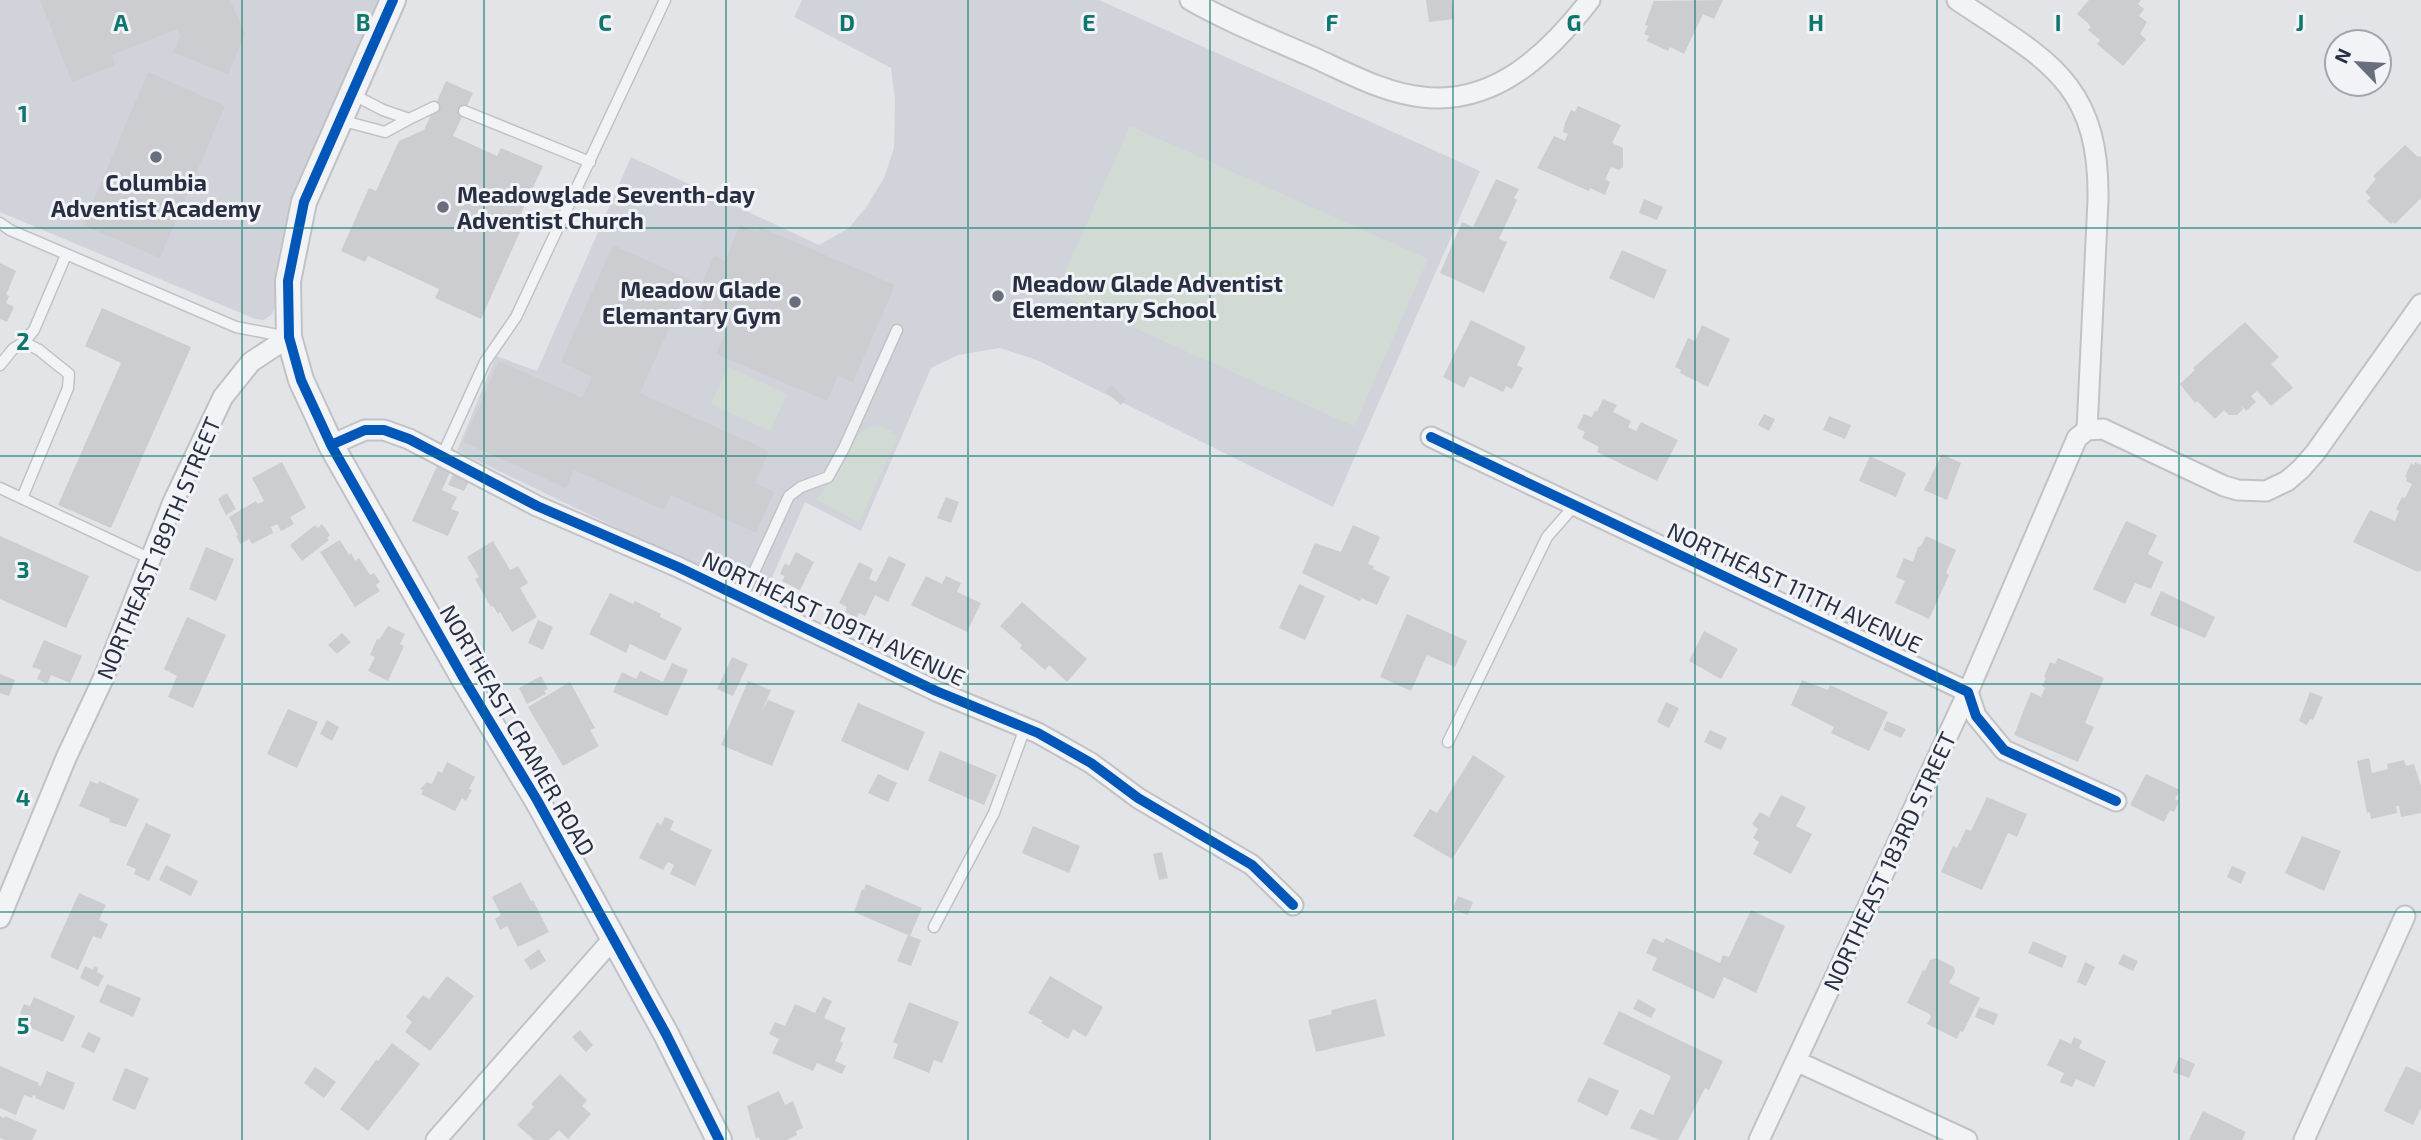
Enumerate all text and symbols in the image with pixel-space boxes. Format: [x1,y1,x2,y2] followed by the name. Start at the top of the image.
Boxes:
[113,8,129,36] text: A
[356,8,370,36] text: B
[598,8,612,36] text: C
[839,8,855,36] text: D
[1082,8,1096,36] text: E
[1326,8,1339,36] text: F
[1567,8,1581,36] text: G
[1808,8,1824,36] text: H
[2055,8,2061,36] text: I
[2296,8,2304,36] text: J
[2323,28,2393,98] north arrow
[2329,45,2355,67] text: N
[18,99,28,127] text: 1
[148,149,164,165] marker: Columbia Adventist Academy
[51,168,261,222] place label: Columbia Adventist Academy
[457,180,755,234] place label: Meadowglade Seventh-day Adventist Church
[435,199,451,215] marker: Meadowglade Seventh-day Adventist Church
[1012,269,1283,323] place label: Meadow Glade Adventist Elementary School
[602,275,781,329] place label: Meadow Glade Elemantary Gym
[990,288,1006,304] marker: Meadow Glade Adventist Elementary School
[787,294,803,310] marker: Meadow Glade Elemantary Gym
[16,327,30,355] text: 2
[90,413,226,683] street label: NORTHEAST 189TH STREET
[1663,516,1927,658] street label: NORTHEAST 111TH AVENUE
[698,545,970,691] street label: NORTHEAST 109TH AVENUE
[16,555,30,583] text: 3
[435,599,601,861] street label: NORTHEAST CRAMER ROAD
[1817,727,1961,995] street label: NORTHEAST 183RD STREET
[16,783,30,811] text: 4
[17,1011,29,1039] text: 5

